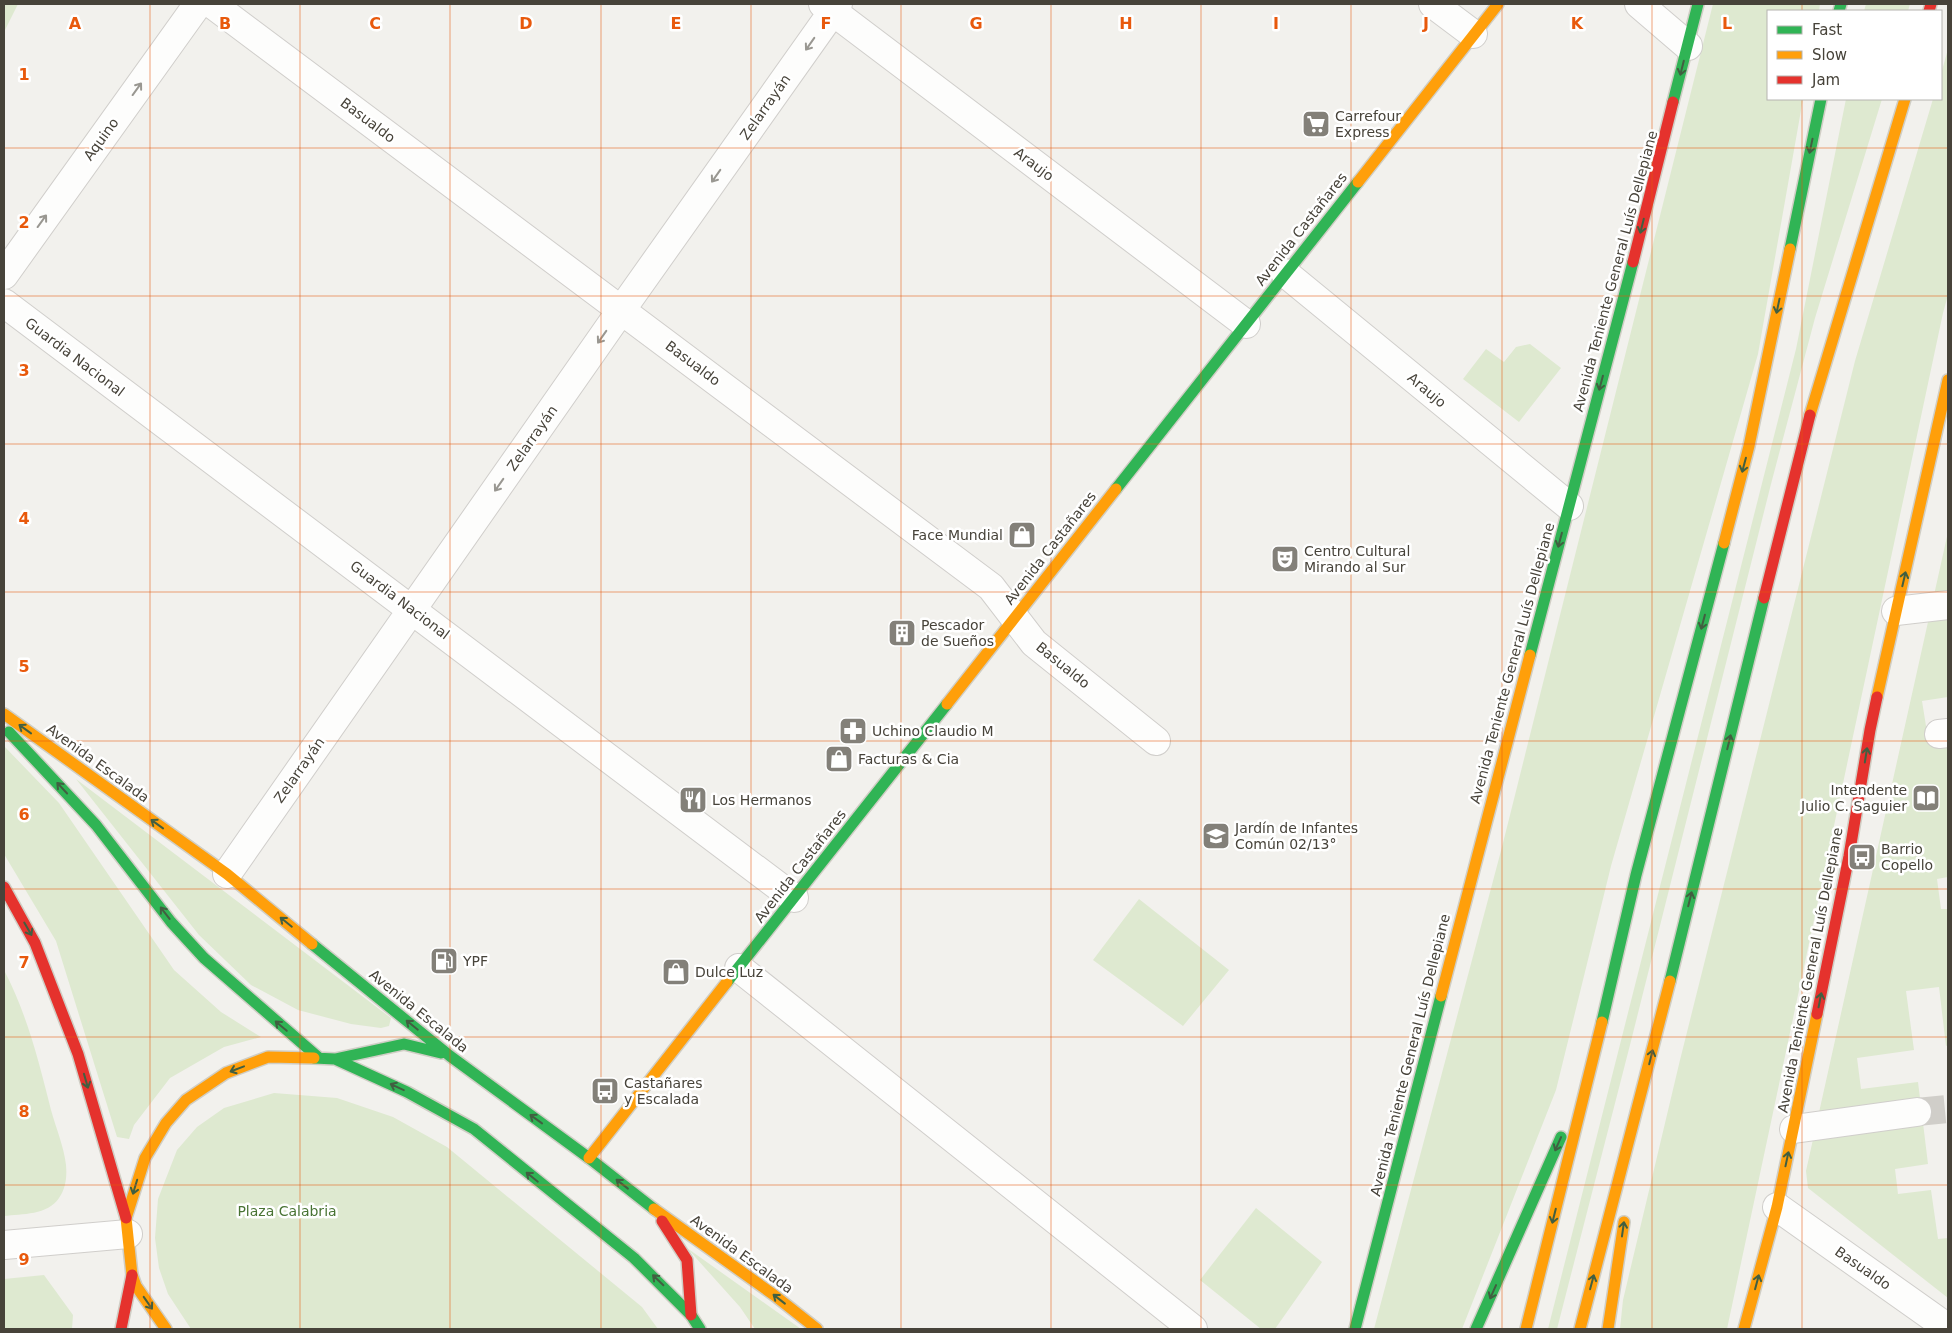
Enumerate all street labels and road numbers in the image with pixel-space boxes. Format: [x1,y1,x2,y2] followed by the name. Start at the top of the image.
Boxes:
[737,71,793,143] street label: Zelarrayán
[338,94,398,146] street label: Basualdo
[80,115,122,163] street label: Aquino
[1570,129,1660,413] street label: Avenida Teniente General Luís Dellepiane
[1011,144,1057,184] street label: Araujo
[1252,169,1350,289] street label: Avenida Castañares
[22,314,128,400] street label: Guardia Nacional
[663,337,723,389] street label: Basualdo
[1405,369,1449,411] street label: Araujo
[504,402,560,474] street label: Zelarrayán
[1001,488,1099,608] street label: Avenida Castañares
[1467,521,1557,805] street label: Avenida Teniente General Luís Dellepiane
[347,557,453,643] street label: Guardia Nacional
[1033,639,1093,691] street label: Basualdo
[44,720,152,806] street label: Avenida Escalada
[271,734,327,806] street label: Zelarrayán
[751,806,849,926] street label: Avenida Castañares
[1774,826,1846,1114] street label: Avenida Teniente General Luís Dellepiane
[1367,912,1453,1198] street label: Avenida Teniente General Luís Dellepiane
[366,966,472,1056] street label: Avenida Escalada
[688,1211,796,1297] street label: Avenida Escalada
[1832,1243,1894,1293] street label: Basualdo

